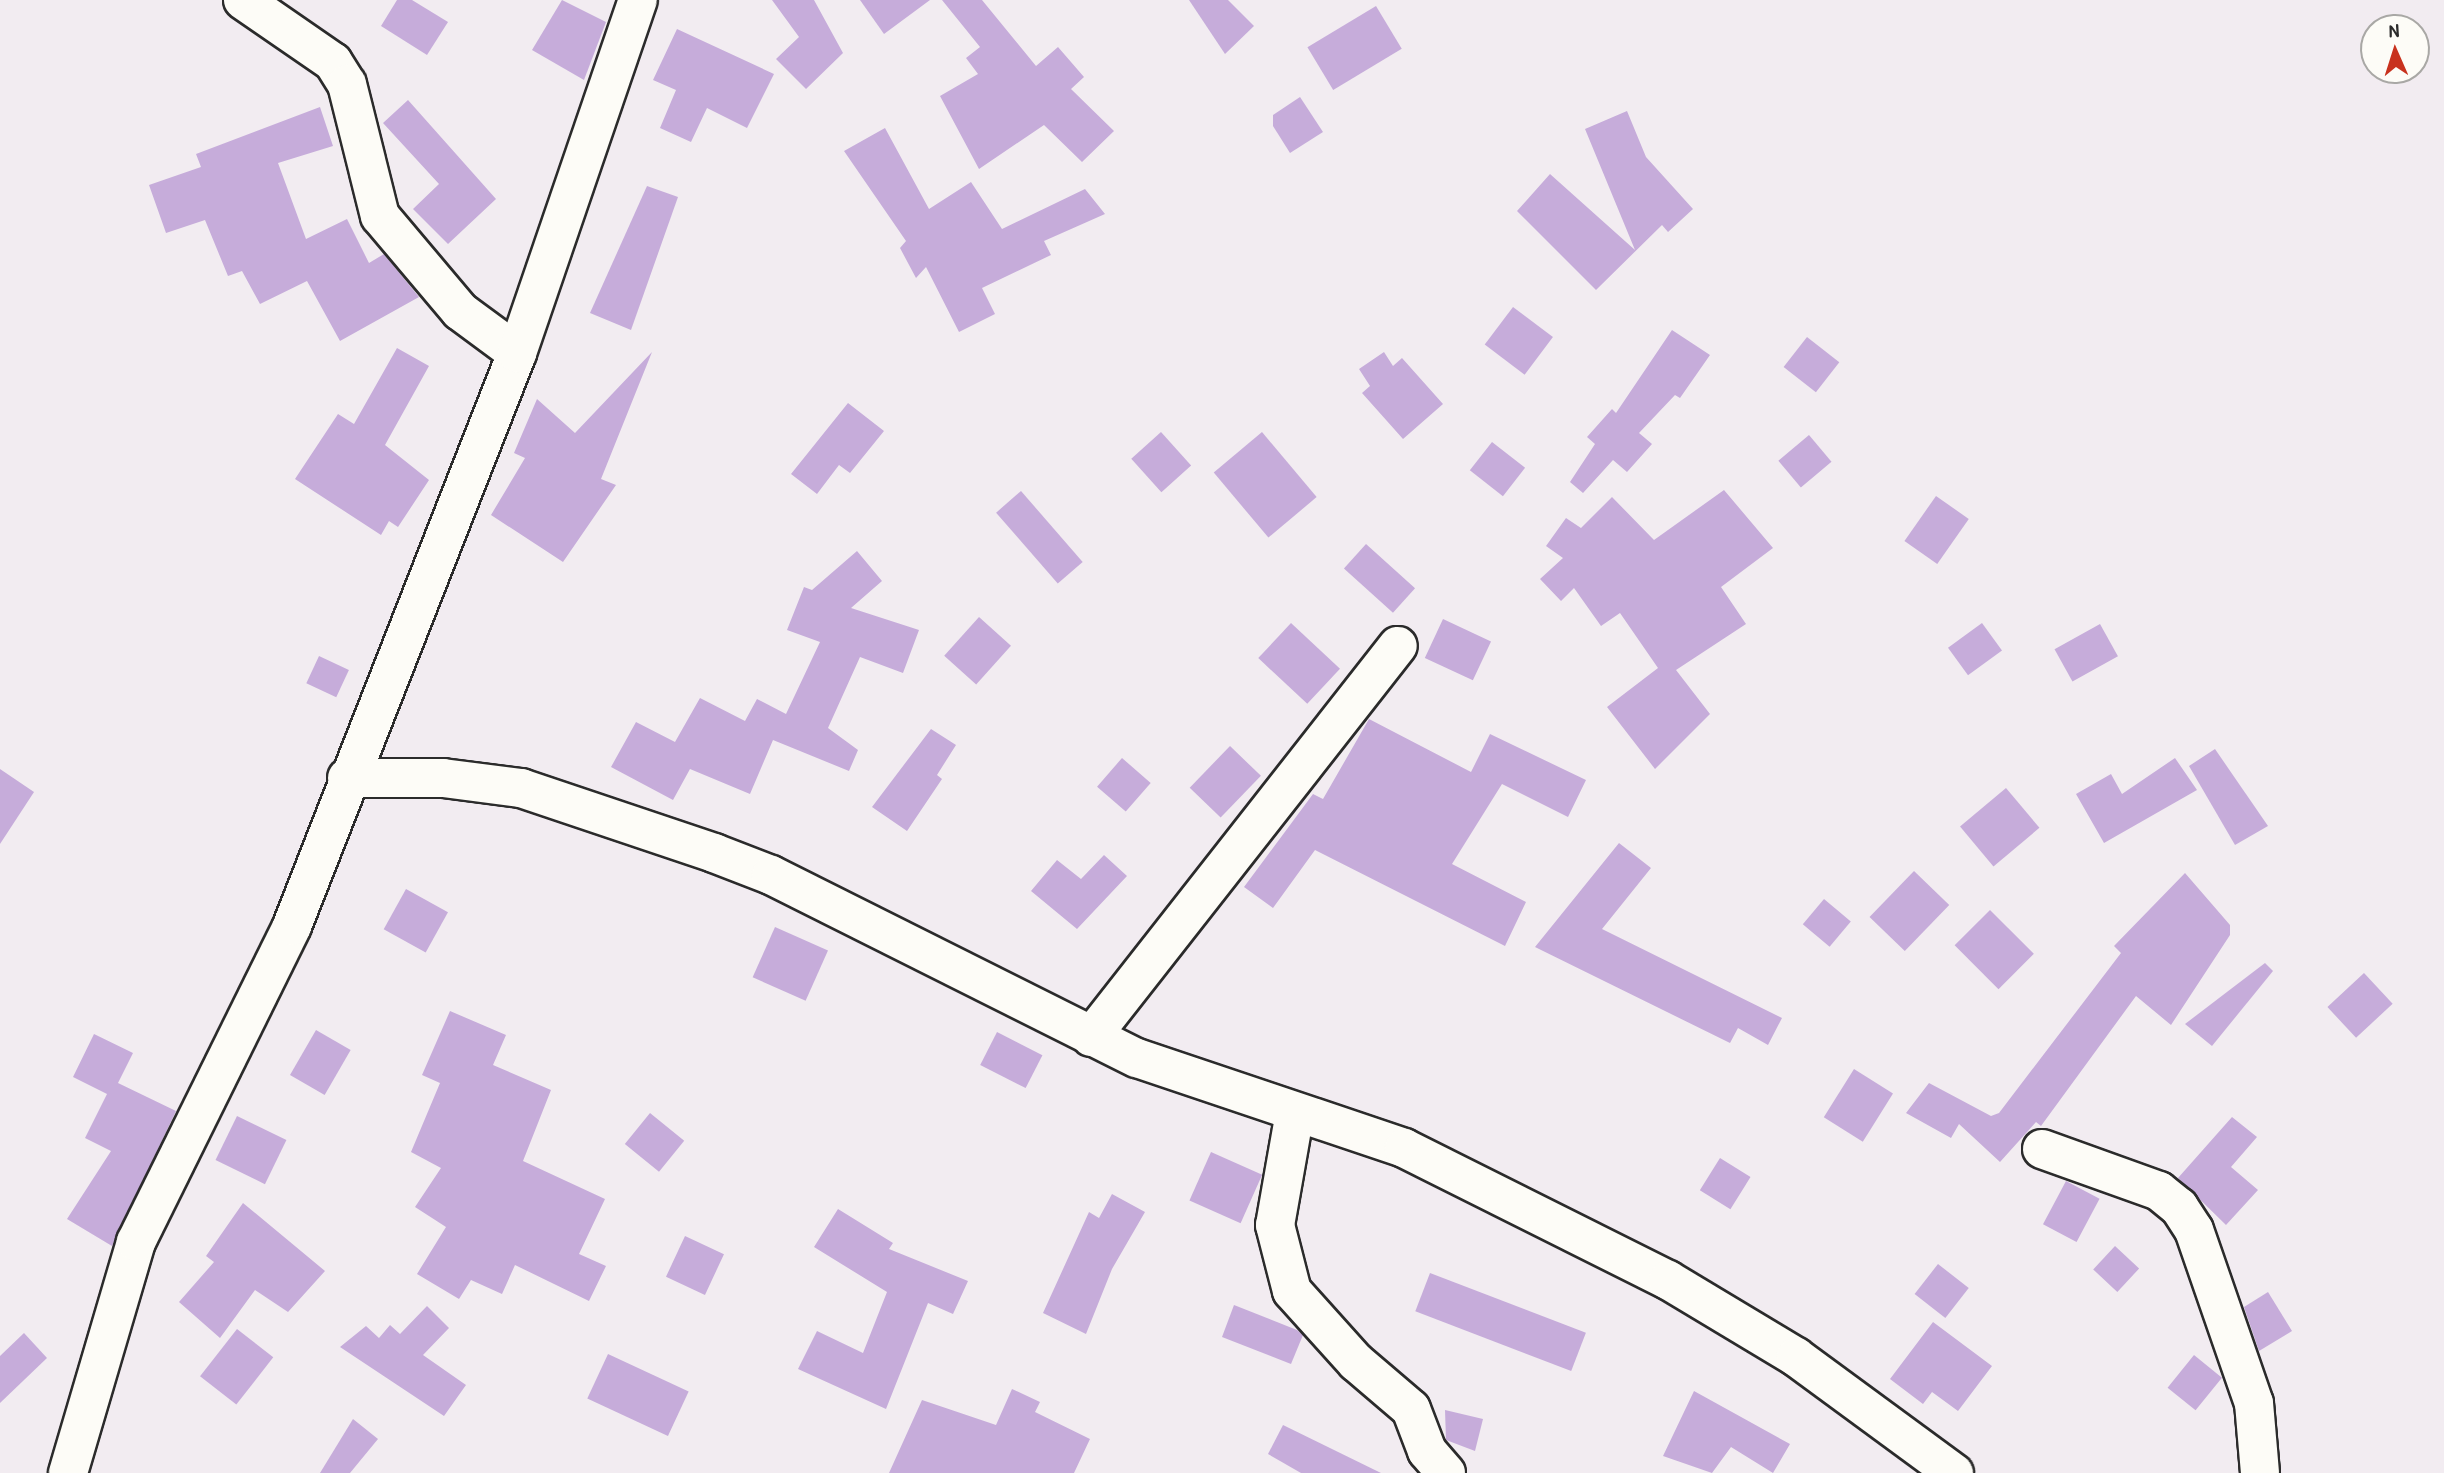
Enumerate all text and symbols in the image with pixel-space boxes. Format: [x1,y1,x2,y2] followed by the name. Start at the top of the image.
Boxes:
[2360,14,2430,84] north arrow
[2388,17,2400,43] text: N

